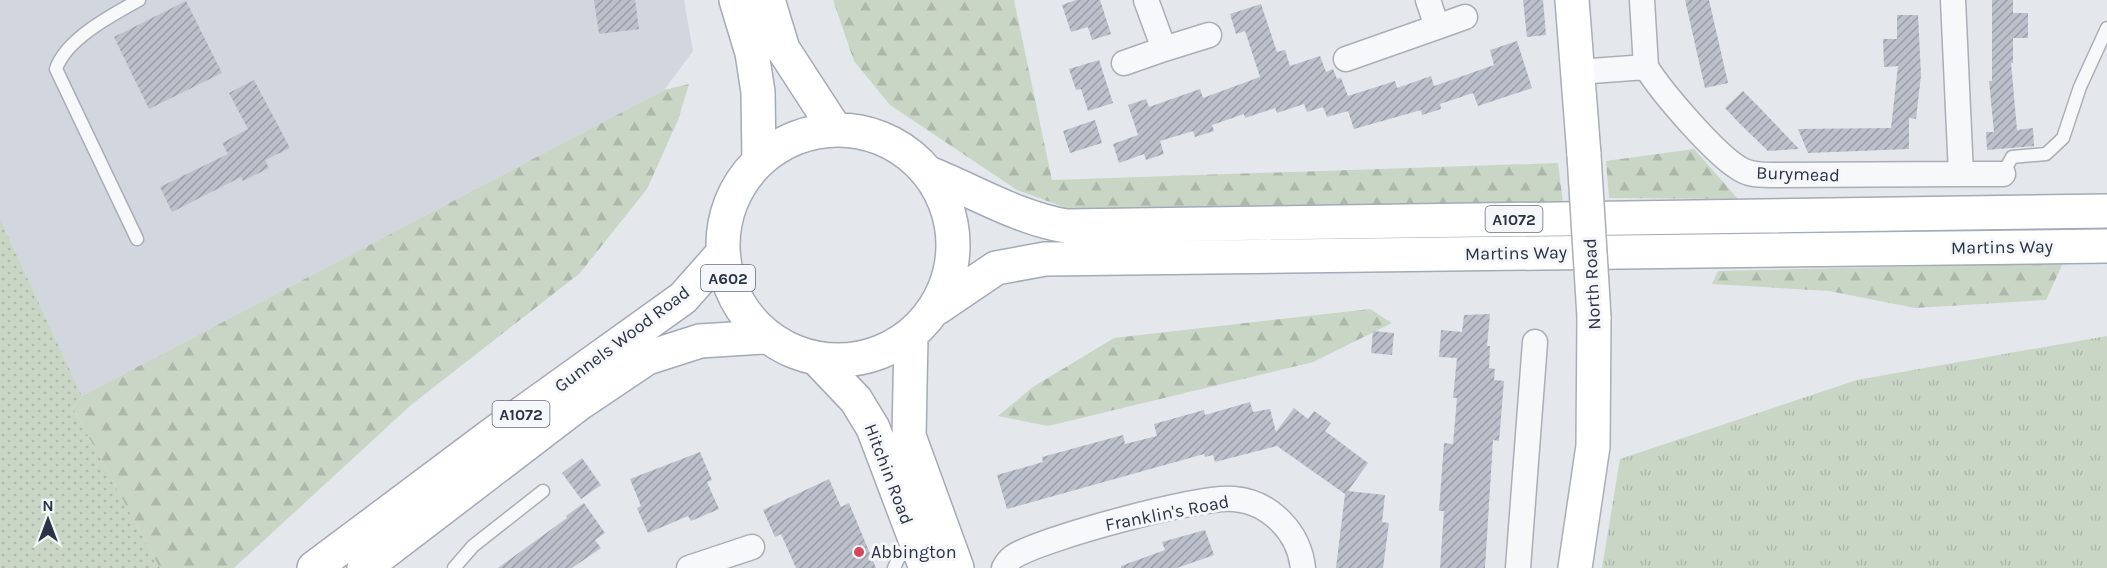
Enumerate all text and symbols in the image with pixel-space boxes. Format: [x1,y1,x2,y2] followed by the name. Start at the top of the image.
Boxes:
[1756,162,1840,186] street label: Burymead
[1486,206,1543,232] road number: A1072
[1951,235,2054,259] street label: Martins Way
[1579,237,1605,331] street label: North Road
[1465,241,1568,265] street label: Martins Way
[701,265,755,291] road number: A602
[550,281,694,397] street label: Gunnels Wood Road
[492,401,550,427] road number: A1072
[860,420,918,528] street label: Hitchin Road
[18,490,78,550] north arrow
[1103,490,1231,536] street label: Franklin's Road
[42,496,54,515] text: N
[871,541,957,563] place label: Abbington
[852,545,866,559] marker: Abbington

